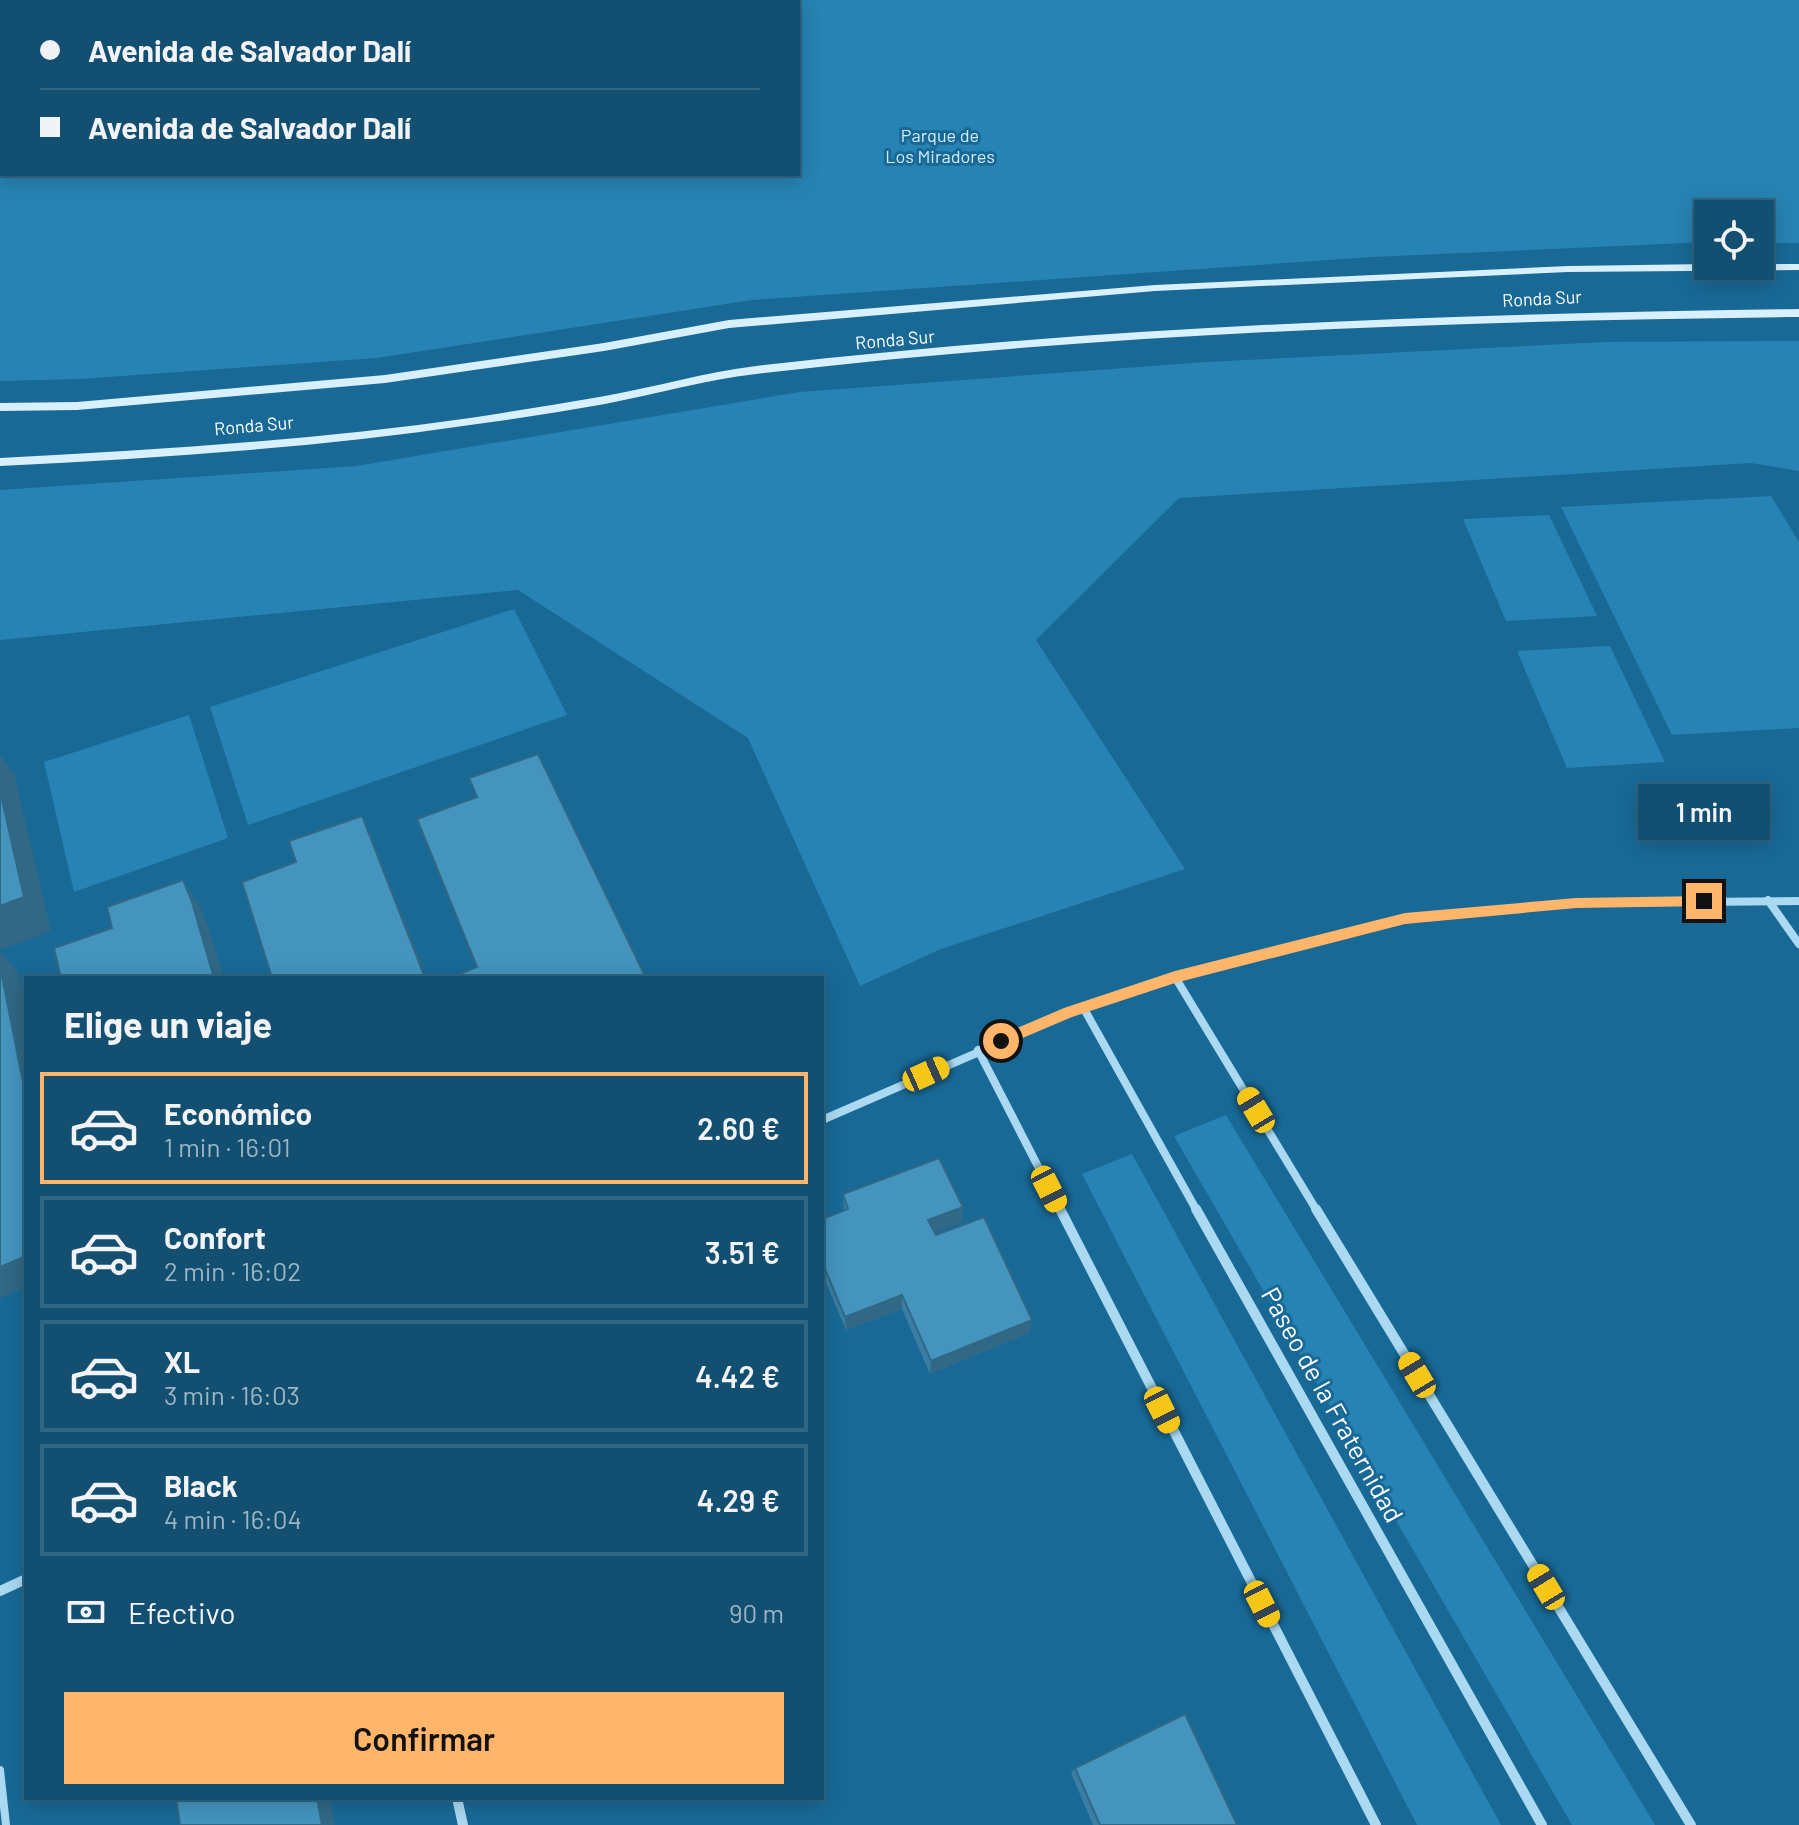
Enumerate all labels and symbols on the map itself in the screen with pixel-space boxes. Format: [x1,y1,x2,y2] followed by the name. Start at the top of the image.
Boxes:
[885,124,995,167] park label: Parque de Los Miradores
[1502,285,1583,311] street label: Ronda Sur
[854,325,936,353] street label: Ronda Sur
[213,411,295,439] street label: Ronda Sur
[1638,785,1770,841] callout: 1 min
[1686,883,1722,919] route end
[983,1023,1019,1059] route start
[899,1053,953,1095] car
[1233,1083,1279,1137] car
[1027,1162,1071,1216] car
[1256,1281,1411,1527] street label: Paseo de la Fraternidad
[1394,1348,1440,1402] car
[1140,1383,1184,1437] car
[1523,1560,1569,1614] car
[1240,1577,1284,1631] car

